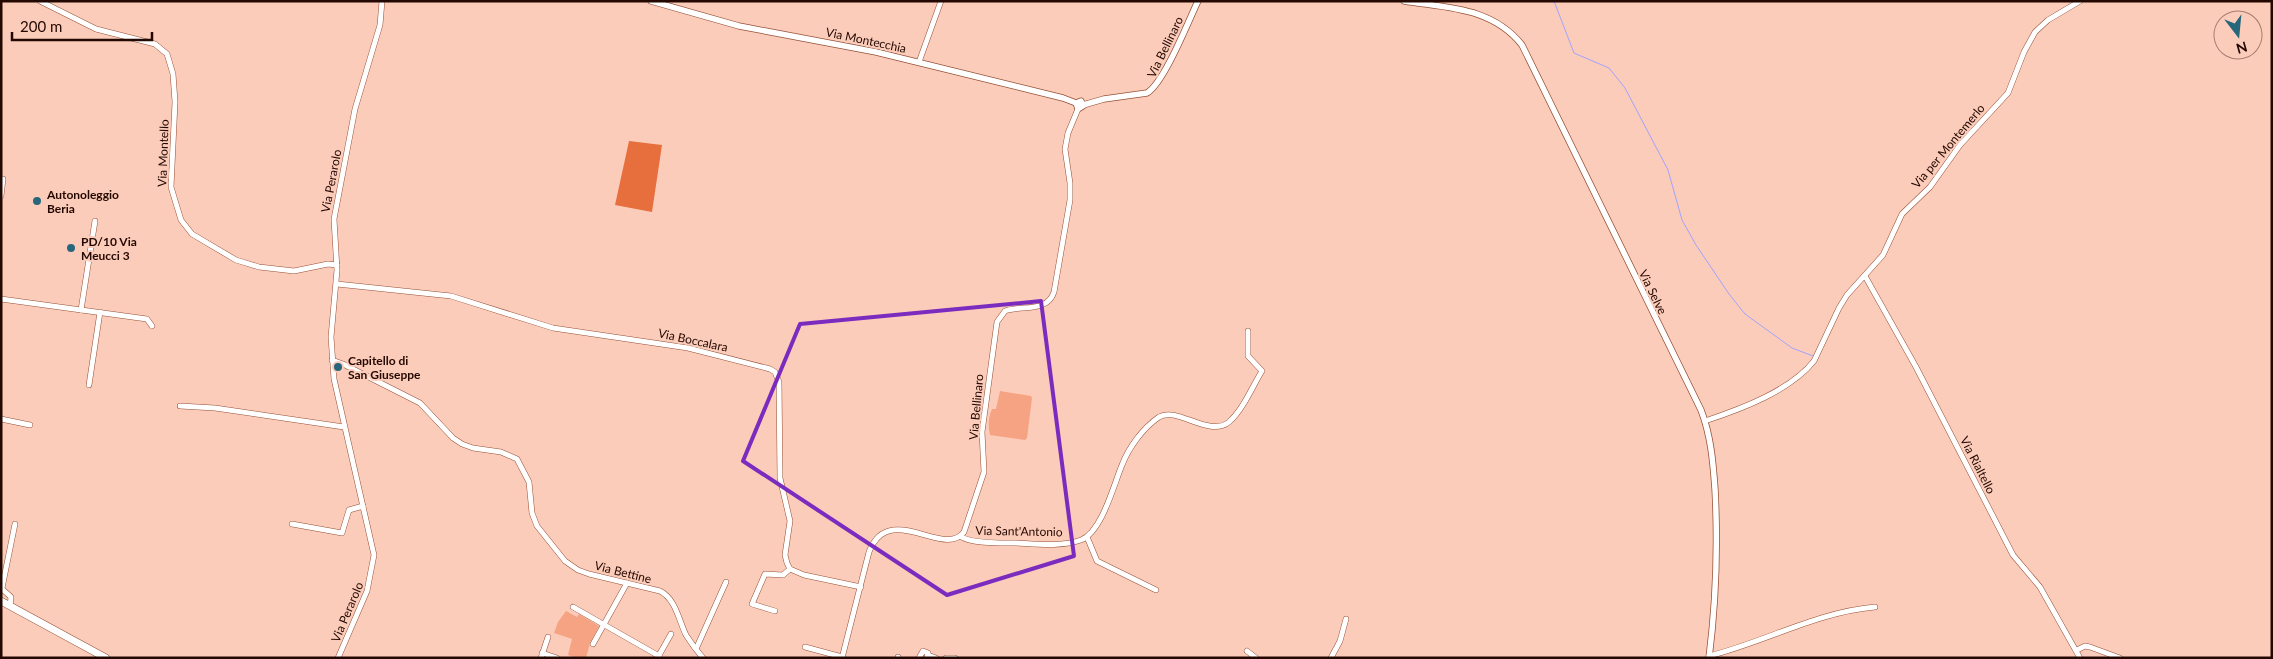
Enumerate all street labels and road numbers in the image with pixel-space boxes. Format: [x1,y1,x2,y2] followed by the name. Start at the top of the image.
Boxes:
[1144,14,1186,80] street label: Via Bellinaro
[824,24,908,56] street label: Via Montecchia
[1908,101,1988,191] street label: Via per Montemerlo
[154,119,172,187] street label: Via Montello
[318,148,345,214] street label: Via Perarolo
[1636,267,1670,317] street label: Via Selve
[657,325,729,355] street label: Via Boccalara
[966,373,986,441] street label: Via Bellinaro
[1957,434,1999,496] street label: Via Rialtello
[975,523,1063,539] street label: Via Sant'Antonio
[593,558,653,586] street label: Via Bettine
[328,579,366,644] street label: Via Perarolo

